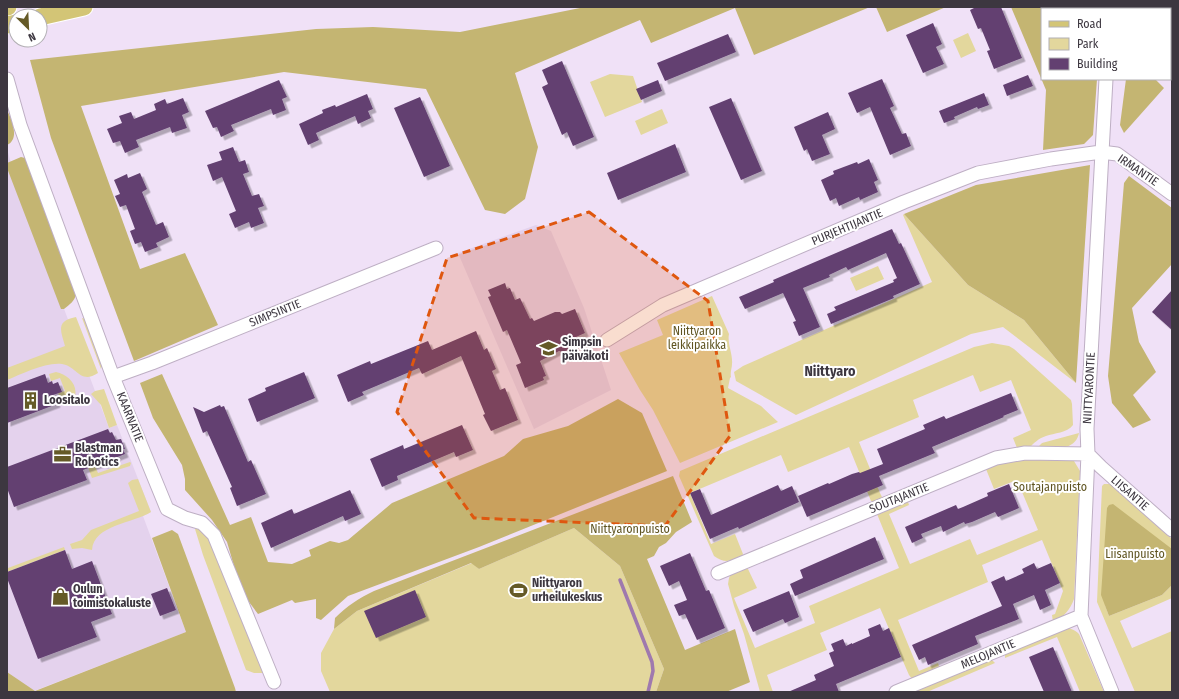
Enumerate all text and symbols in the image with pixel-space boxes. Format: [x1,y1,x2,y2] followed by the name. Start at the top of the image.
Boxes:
[8,8,48,48] north arrow
[1041,8,1171,80] legend
[1077,17,1102,31] text: Road
[26,29,38,44] text: N
[1077,37,1099,51] text: Park
[1077,57,1118,71] text: Building
[1115,151,1161,189] street label: IRMANTIE
[809,206,885,248] street label: PURJEHTIJANTIE
[247,296,303,330] street label: SIMPSINTIE
[668,324,726,352] park label: Niittyaron leikkipaikka
[562,335,609,363] place label: Simpsin päiväkoti
[539,339,559,359] school or university icon: Simpsin päiväkoti
[1080,351,1098,424] street label: NIITTYARONTIE
[804,363,856,380] district label: Niittyaro
[21,390,41,410] building icon: Loositalo
[114,390,147,444] street label: KAARNATIE
[44,393,91,407] place label: Loositalo
[75,441,122,469] place label: Blastman Robotics
[52,445,72,465] office icon: Blastman Robotics
[1108,473,1152,513] street label: LIISANTIE
[867,480,931,516] street label: SOUTAJANTIE
[1013,480,1087,494] park label: Soutajanpuisto
[590,522,670,536] park label: Niittyaronpuisto
[1105,547,1165,561] park label: Liisanpuisto
[532,576,603,604] place label: Niittyaron urheilukeskus
[509,580,529,600] sports icon: Niittyaron urheilukeskus
[73,582,151,610] place label: Oulun toimistokaluste
[50,586,70,606] shop icon: Oulun toimistokaluste
[959,636,1018,672] street label: MELOJANTIE

